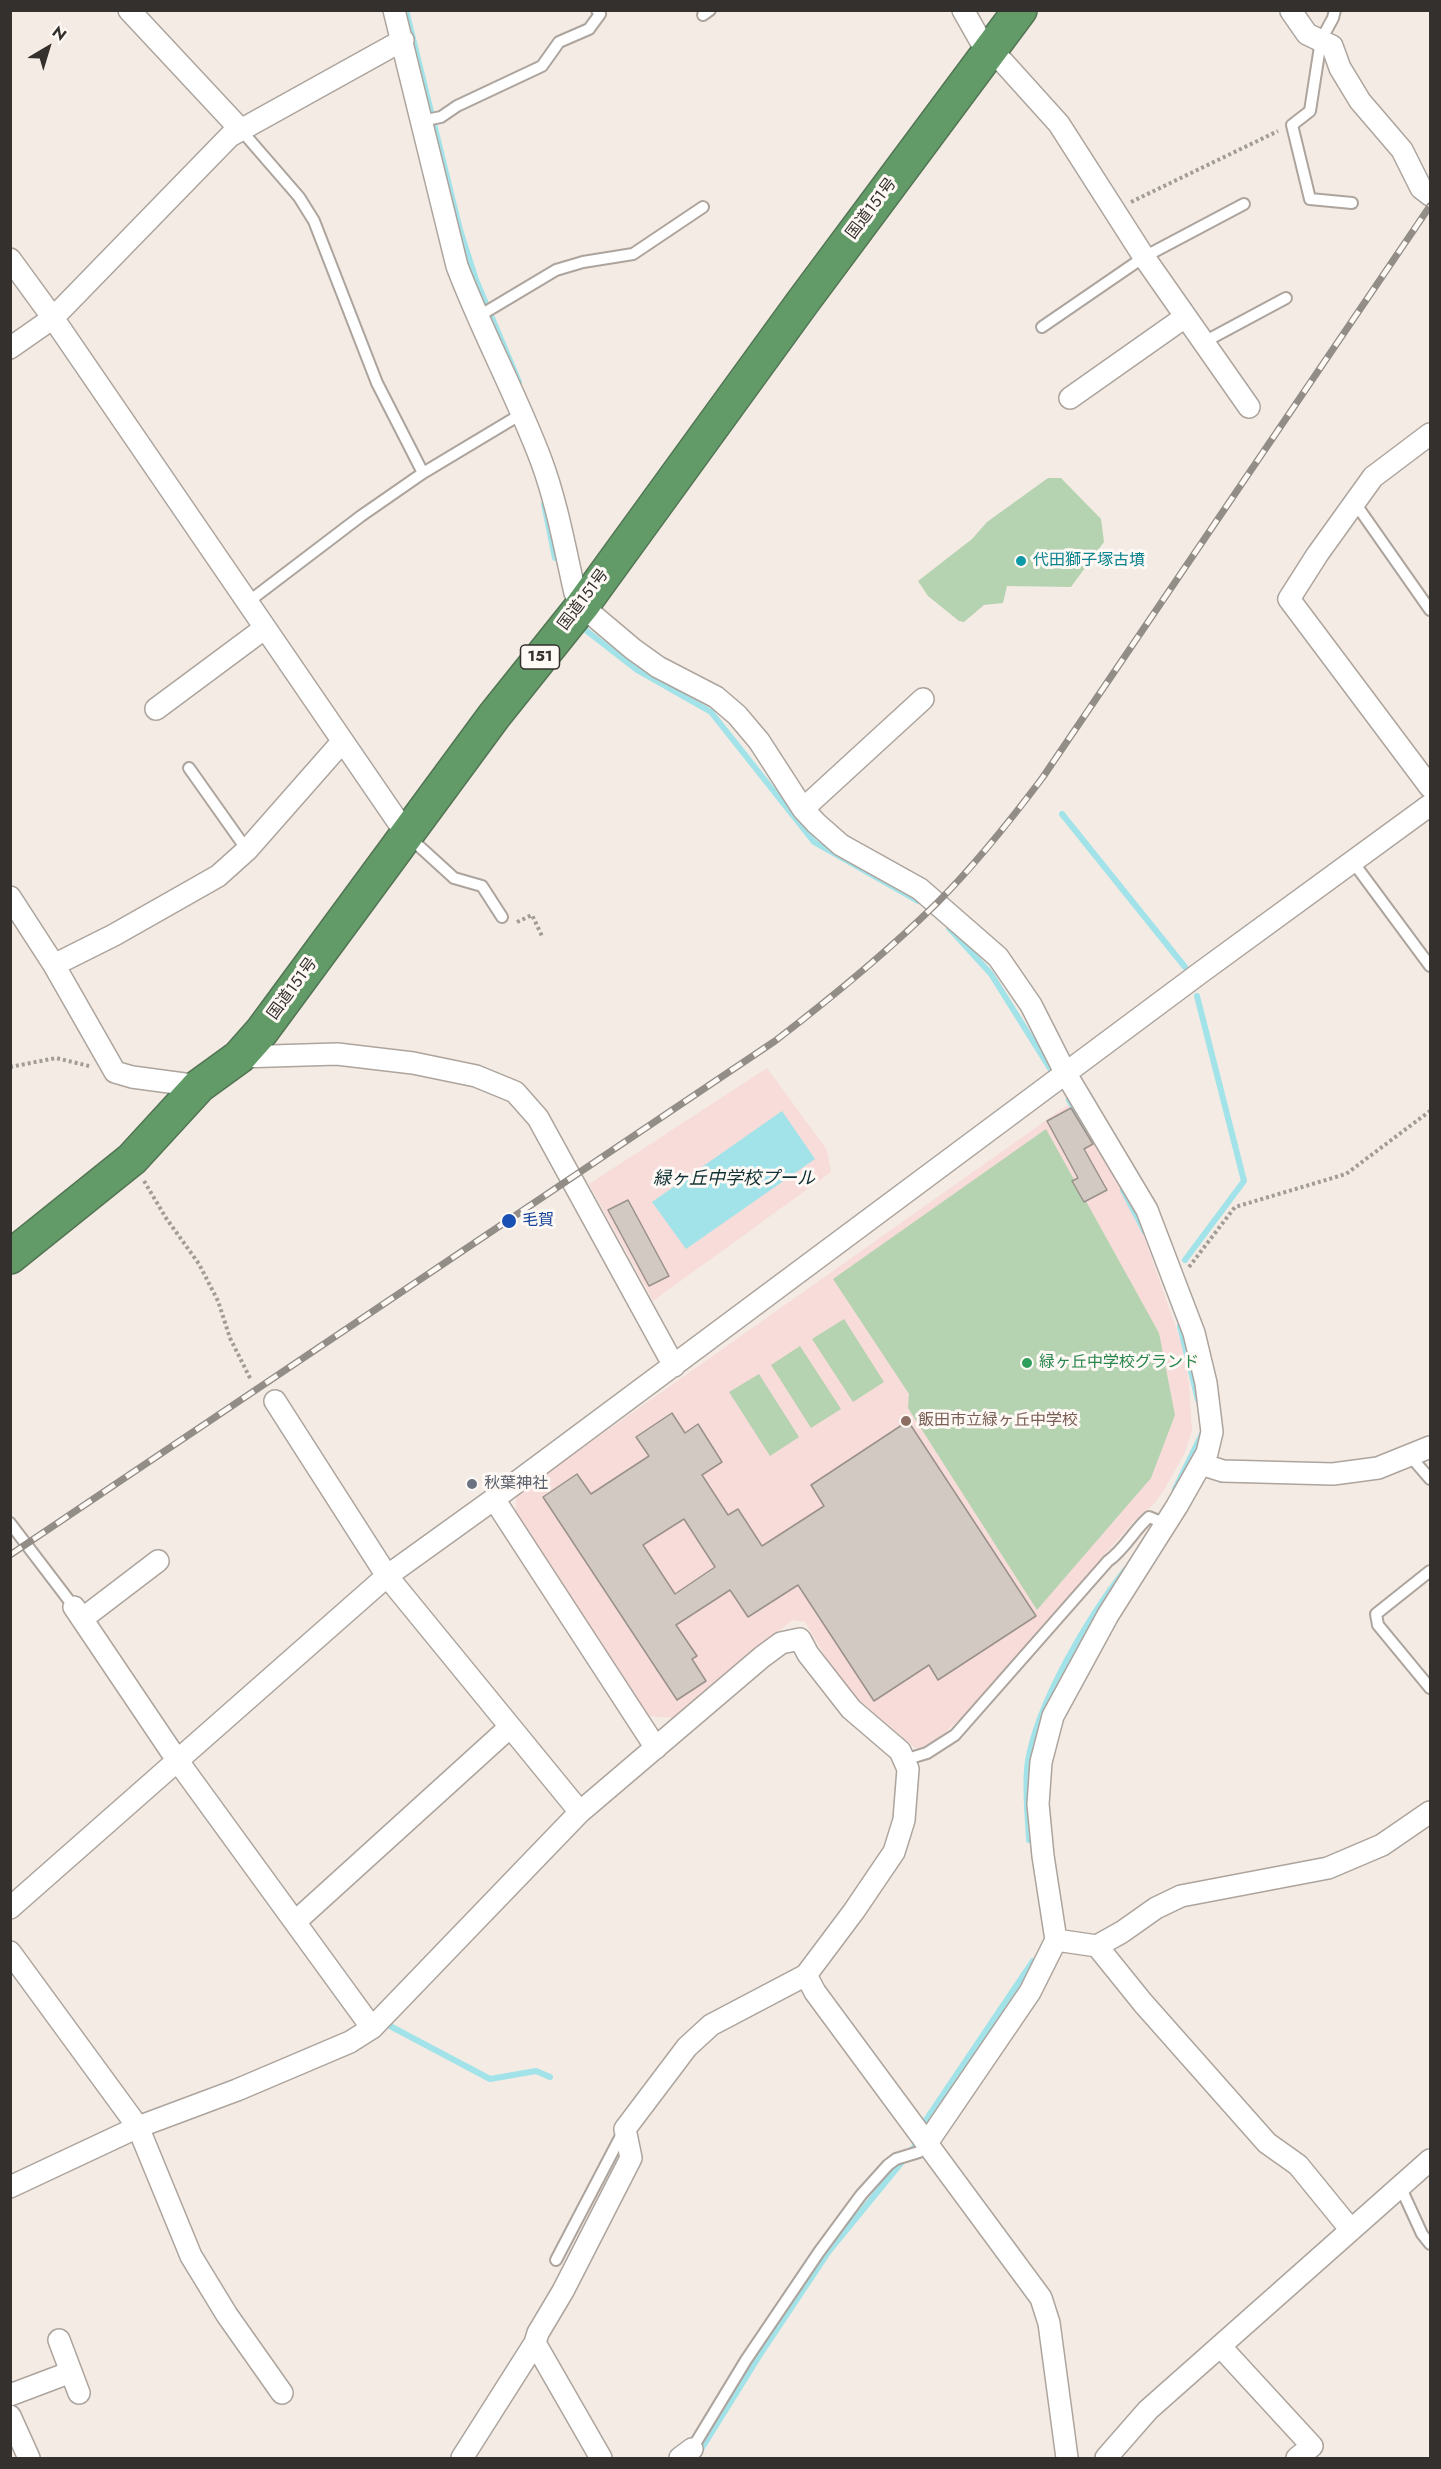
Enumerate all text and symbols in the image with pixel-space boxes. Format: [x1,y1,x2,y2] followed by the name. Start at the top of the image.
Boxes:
[18,18,78,78] north arrow
[47,20,71,46] text: N
[843,175,901,243] street label: 国道151号
[1033,551,1145,571] place label: 代田獅子塚古墳
[1014,554,1028,568] marker: 代田獅子塚古墳
[555,566,613,634] street label: 国道151号
[520,645,560,669] road number: 151
[264,954,322,1024] street label: 国道151号
[653,1169,815,1191] water label: 緑ヶ丘中学校プール
[522,1211,554,1231] place label: 毛賀
[500,1212,518,1230] marker: 毛賀
[1039,1353,1199,1373] place label: 緑ヶ丘中学校グランド
[1020,1356,1034,1370] marker: 緑ヶ丘中学校グランド
[918,1411,1078,1431] place label: 飯田市立緑ヶ丘中学校
[899,1414,913,1428] marker: 飯田市立緑ヶ丘中学校
[484,1474,548,1494] place label: 秋葉神社
[465,1477,479,1491] marker: 秋葉神社

